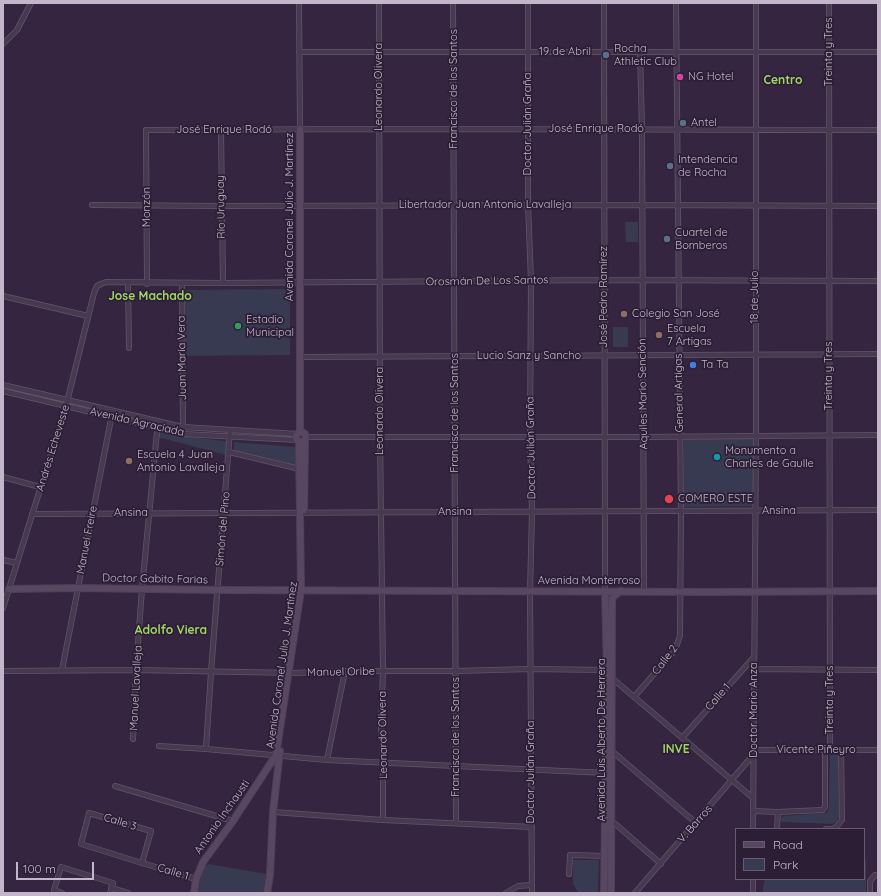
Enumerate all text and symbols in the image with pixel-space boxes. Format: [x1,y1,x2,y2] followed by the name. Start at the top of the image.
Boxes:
[822,18,836,86] street label: Treinta y Tres
[447,29,461,149] street label: Francisco de los Santos
[614,42,677,68] place label: Rocha Athletic Club
[372,43,386,131] street label: Leonardo Olivera
[539,45,591,59] street label: 19 de Abril
[601,50,611,60] marker: Rocha Athletic Club
[688,70,734,84] place label: NG Hotel
[675,72,685,82] marker: NG Hotel
[521,73,535,175] street label: Doctor Julián Graña
[763,73,803,87] district label: Centro
[691,116,717,130] place label: Antel
[678,118,688,128] marker: Antel
[548,122,644,136] street label: José Enrique Rodó
[176,123,272,137] street label: José Enrique Rodó
[283,133,297,301] street label: Avenida Coronel Julio J. Martínez
[678,153,737,179] place label: Intendencia de Rocha
[665,161,675,171] marker: Intendencia de Rocha
[214,175,228,239] street label: Río Uruguay
[140,187,154,227] street label: Monzón
[399,198,571,212] street label: Libertador Juan Antonio Lavalleja
[675,226,728,252] place label: Cuartel de Bomberos
[662,234,672,244] marker: Cuartel de Bomberos
[597,246,611,348] street label: José Pedro Ramírez
[748,271,762,323] street label: 18 de Julio
[425,273,549,289] street label: Orosmán De Los Santos
[108,289,192,303] district label: Jose Machado
[632,307,720,321] place label: Colegio San José
[619,309,629,319] marker: Colegio San José
[246,313,294,339] place label: Estadio Municipal
[175,316,189,400] street label: Juan María Vera
[233,321,243,331] marker: Estadio Municipal
[667,322,712,348] place label: Escuela 7 Artigas
[654,330,664,340] marker: Escuela 7 Artigas
[635,338,651,450] street label: Aquiles Mario Sención
[822,342,836,410] street label: Treinta y Tres
[477,349,581,363] street label: Lucio Sanz y Sancho
[448,353,462,473] street label: Francisco de los Santos
[672,353,686,433] street label: General Artigas
[701,358,728,372] place label: Ta Ta
[688,360,698,370] marker: Ta Ta
[373,367,387,455] street label: Leonardo Olivera
[524,396,538,500] street label: Doctor Julián Graña
[34,403,72,493] street label: Andrés Echeveste
[88,405,186,439] street label: Avenida Agraciada
[725,444,814,470] place label: Monumento a Charles de Gaulle
[137,448,225,474] place label: Escuela 4 Juan Antonio Lavalleja
[712,452,722,462] marker: Monumento a Charles de Gaulle
[124,456,134,466] marker: Escuela 4 Juan Antonio Lavalleja
[213,491,233,567] street label: Simón del Pino
[678,492,753,506] place label: COMERO ESTE
[663,493,675,505] marker: COMERO ESTE
[762,504,796,518] street label: Ansina
[74,505,100,575] street label: Manuel Freire
[438,505,472,519] street label: Ansina
[114,506,148,520] street label: Ansina
[102,571,208,587] street label: Doctor Gabito Farias
[538,574,640,588] street label: Avenida Monterroso
[264,581,300,749] street label: Avenida Coronel Julio J. Martínez
[135,623,207,637] district label: Adolfo Viera
[649,642,681,678] street label: Calle 2
[127,645,145,731] street label: Manuel Lavalleja
[595,658,609,822] street label: Avenida Luis Alberto De Herrera
[747,662,761,758] street label: Doctor Mario Anza
[307,665,375,679] street label: Manuel Oribe
[823,666,837,734] street label: Treinta y Tres
[449,677,463,797] street label: Francisco de los Santos
[702,681,734,713] street label: Calle 1
[376,691,390,779] street label: Leonardo Olivera
[524,721,538,823] street label: Doctor Julián Graña
[662,742,690,756] district label: INVE
[776,743,856,757] street label: Vicente Piñeyro
[192,777,252,857] street label: Antonio Inchausti
[675,802,715,846] street label: V. Barros
[102,811,138,833] street label: Calle 3
[735,828,865,880] legend
[773,837,803,852] text: Road
[18,854,96,880] scale bar
[773,857,798,872] text: Park
[23,861,56,876] text: 100 m
[156,861,190,883] street label: Calle 1

